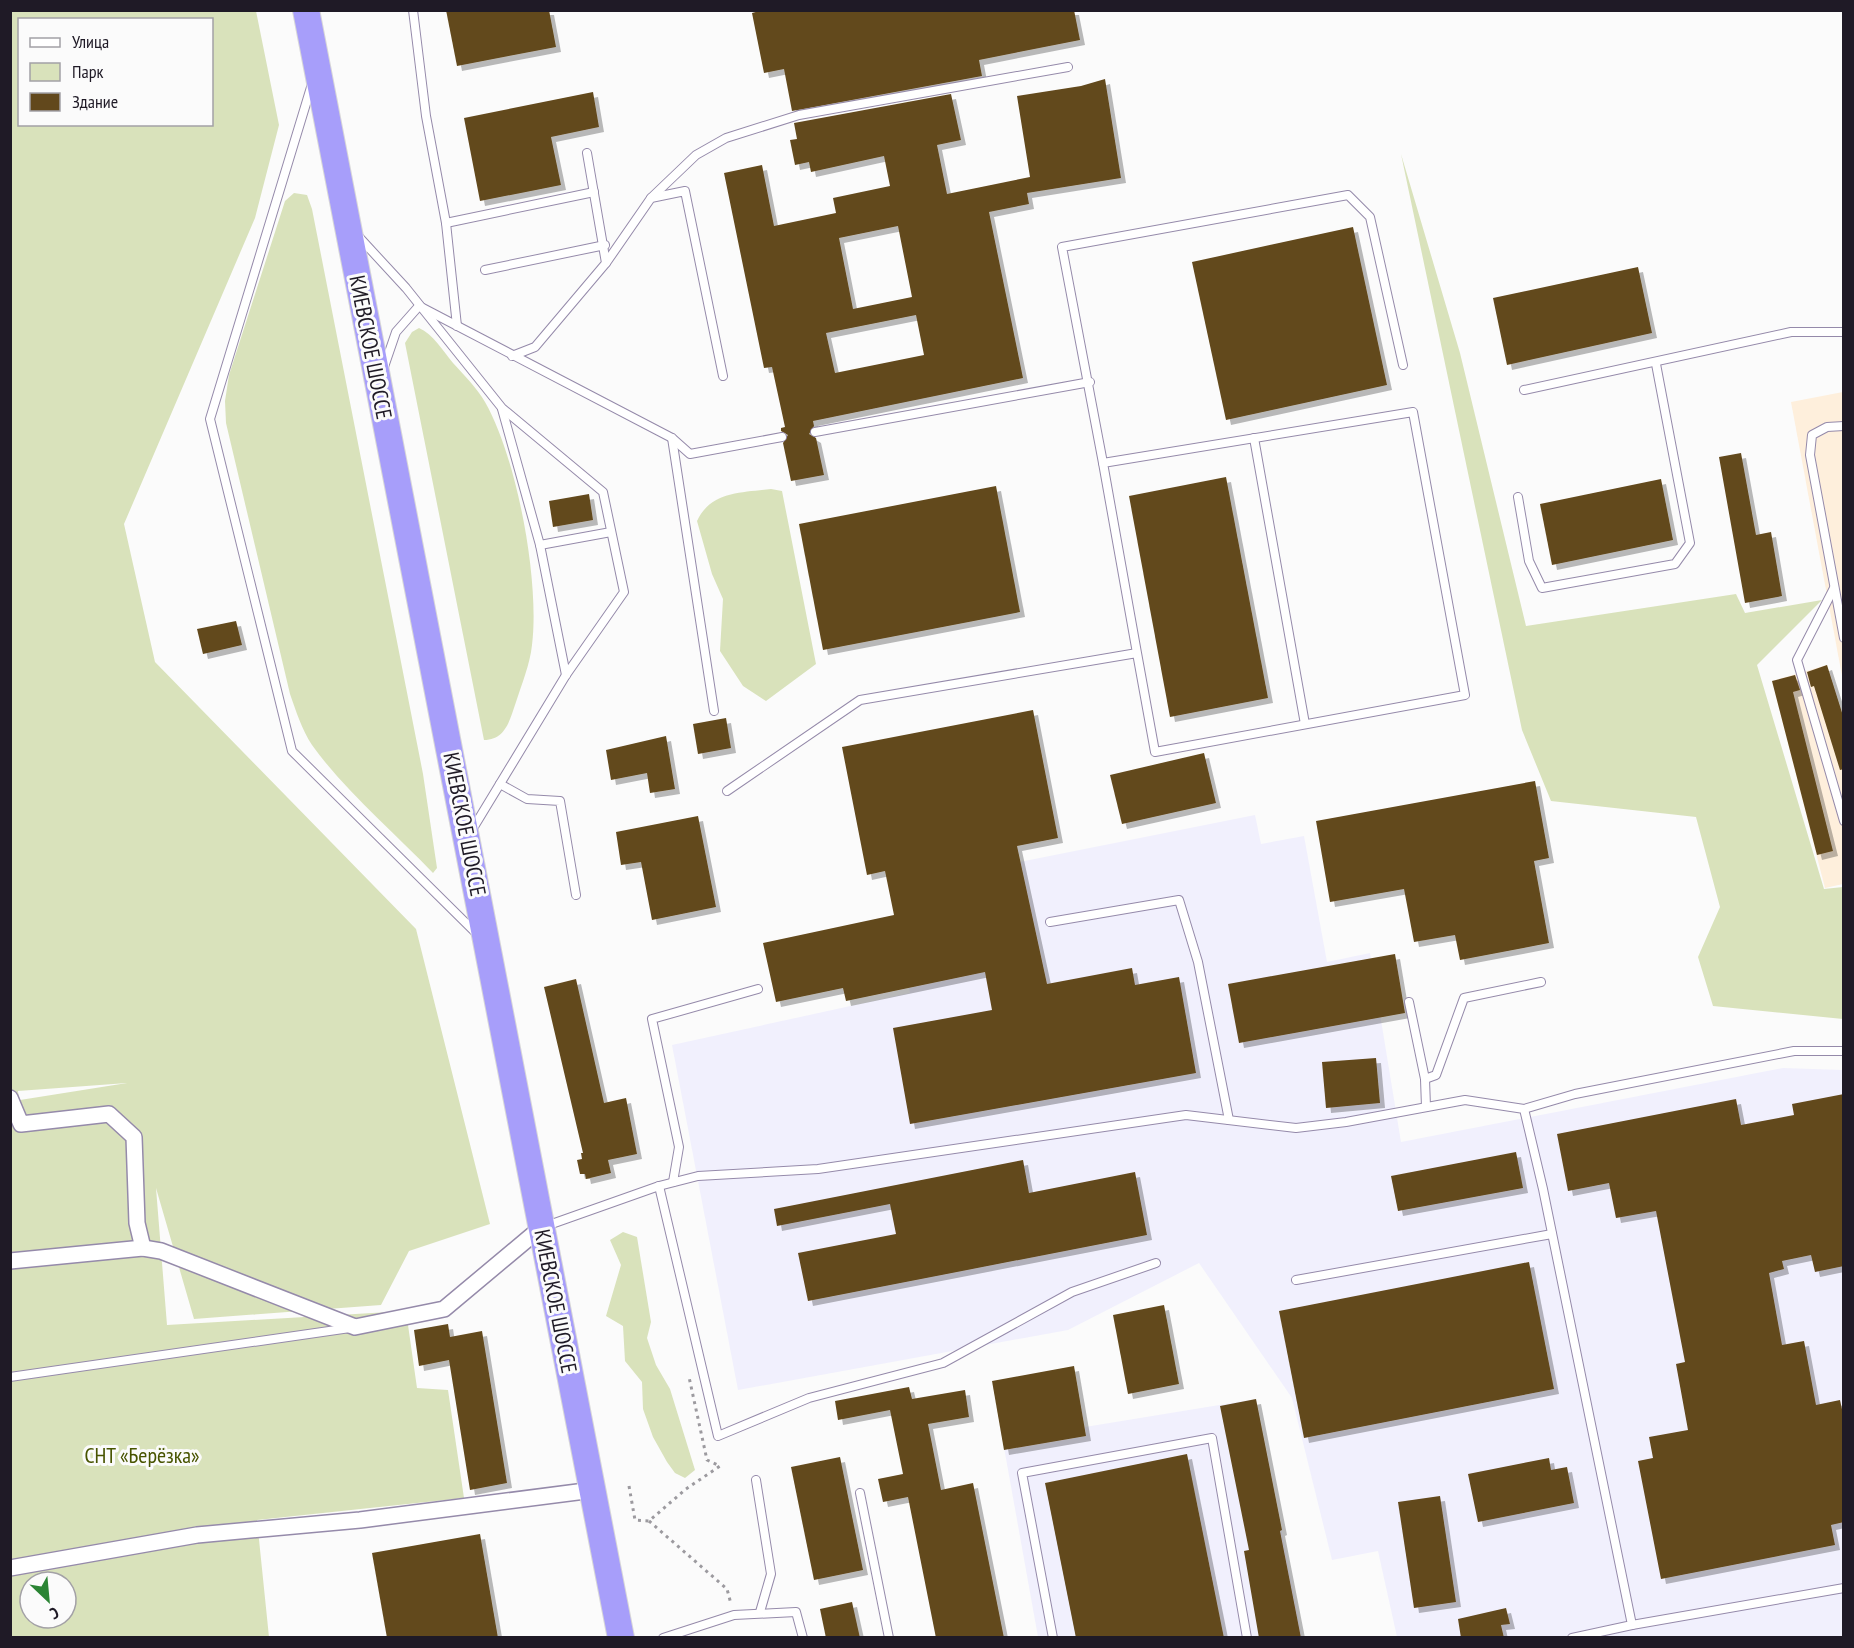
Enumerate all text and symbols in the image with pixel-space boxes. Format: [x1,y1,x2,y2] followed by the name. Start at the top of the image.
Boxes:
[18,18,213,126] legend
[72,30,109,53] text: Улица
[72,60,103,83] text: Парк
[72,90,118,113] text: Здание
[343,273,399,421] street label: КИЕВСКОЕ ШОССЕ
[437,750,493,898] street label: КИЕВСКОЕ ШОССЕ
[528,1227,584,1375] street label: КИЕВСКОЕ ШОССЕ
[84,1441,200,1469] park label: СНТ «Берёзка»
[18,1570,78,1630] north arrow
[46,1603,62,1624] text: С

